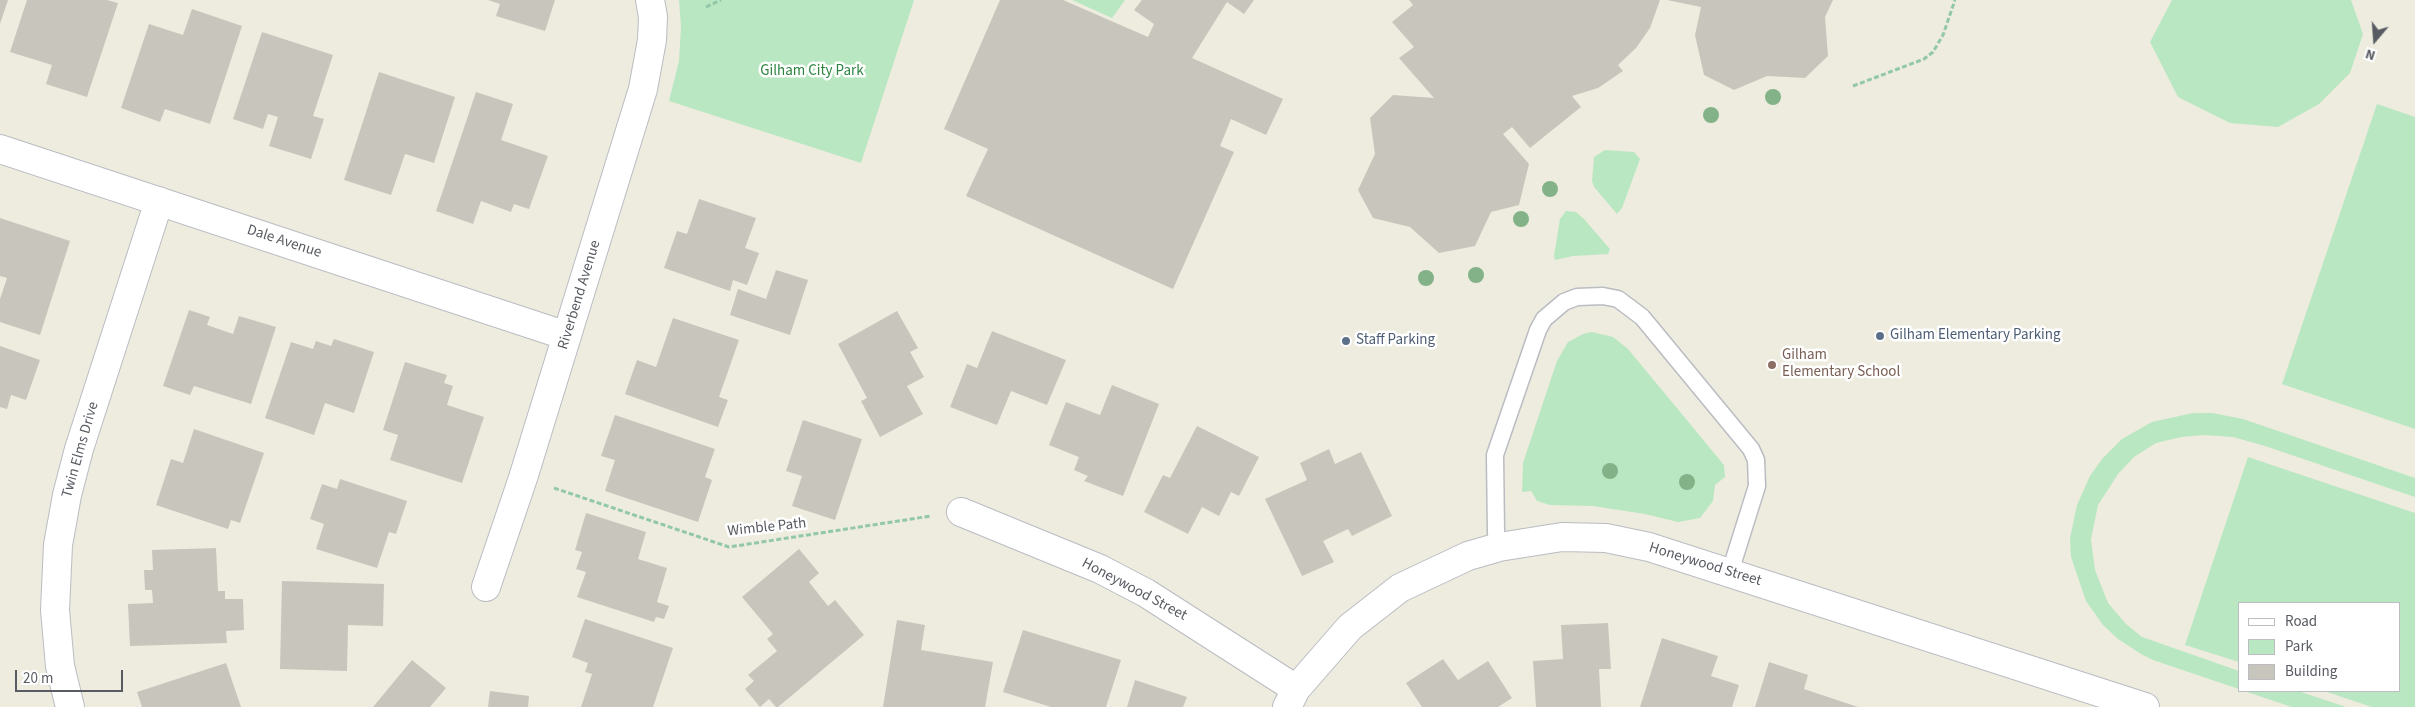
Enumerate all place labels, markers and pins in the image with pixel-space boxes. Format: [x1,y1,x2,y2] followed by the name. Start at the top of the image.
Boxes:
[1890,327,2061,345] place label: Gilham Elementary Parking
[1874,330,1886,342] marker: Gilham Elementary Parking
[1356,332,1435,350] place label: Staff Parking
[1340,335,1352,347] marker: Staff Parking
[1782,347,1900,382] place label: Gilham Elementary School
[1766,359,1778,371] marker: Gilham Elementary School

